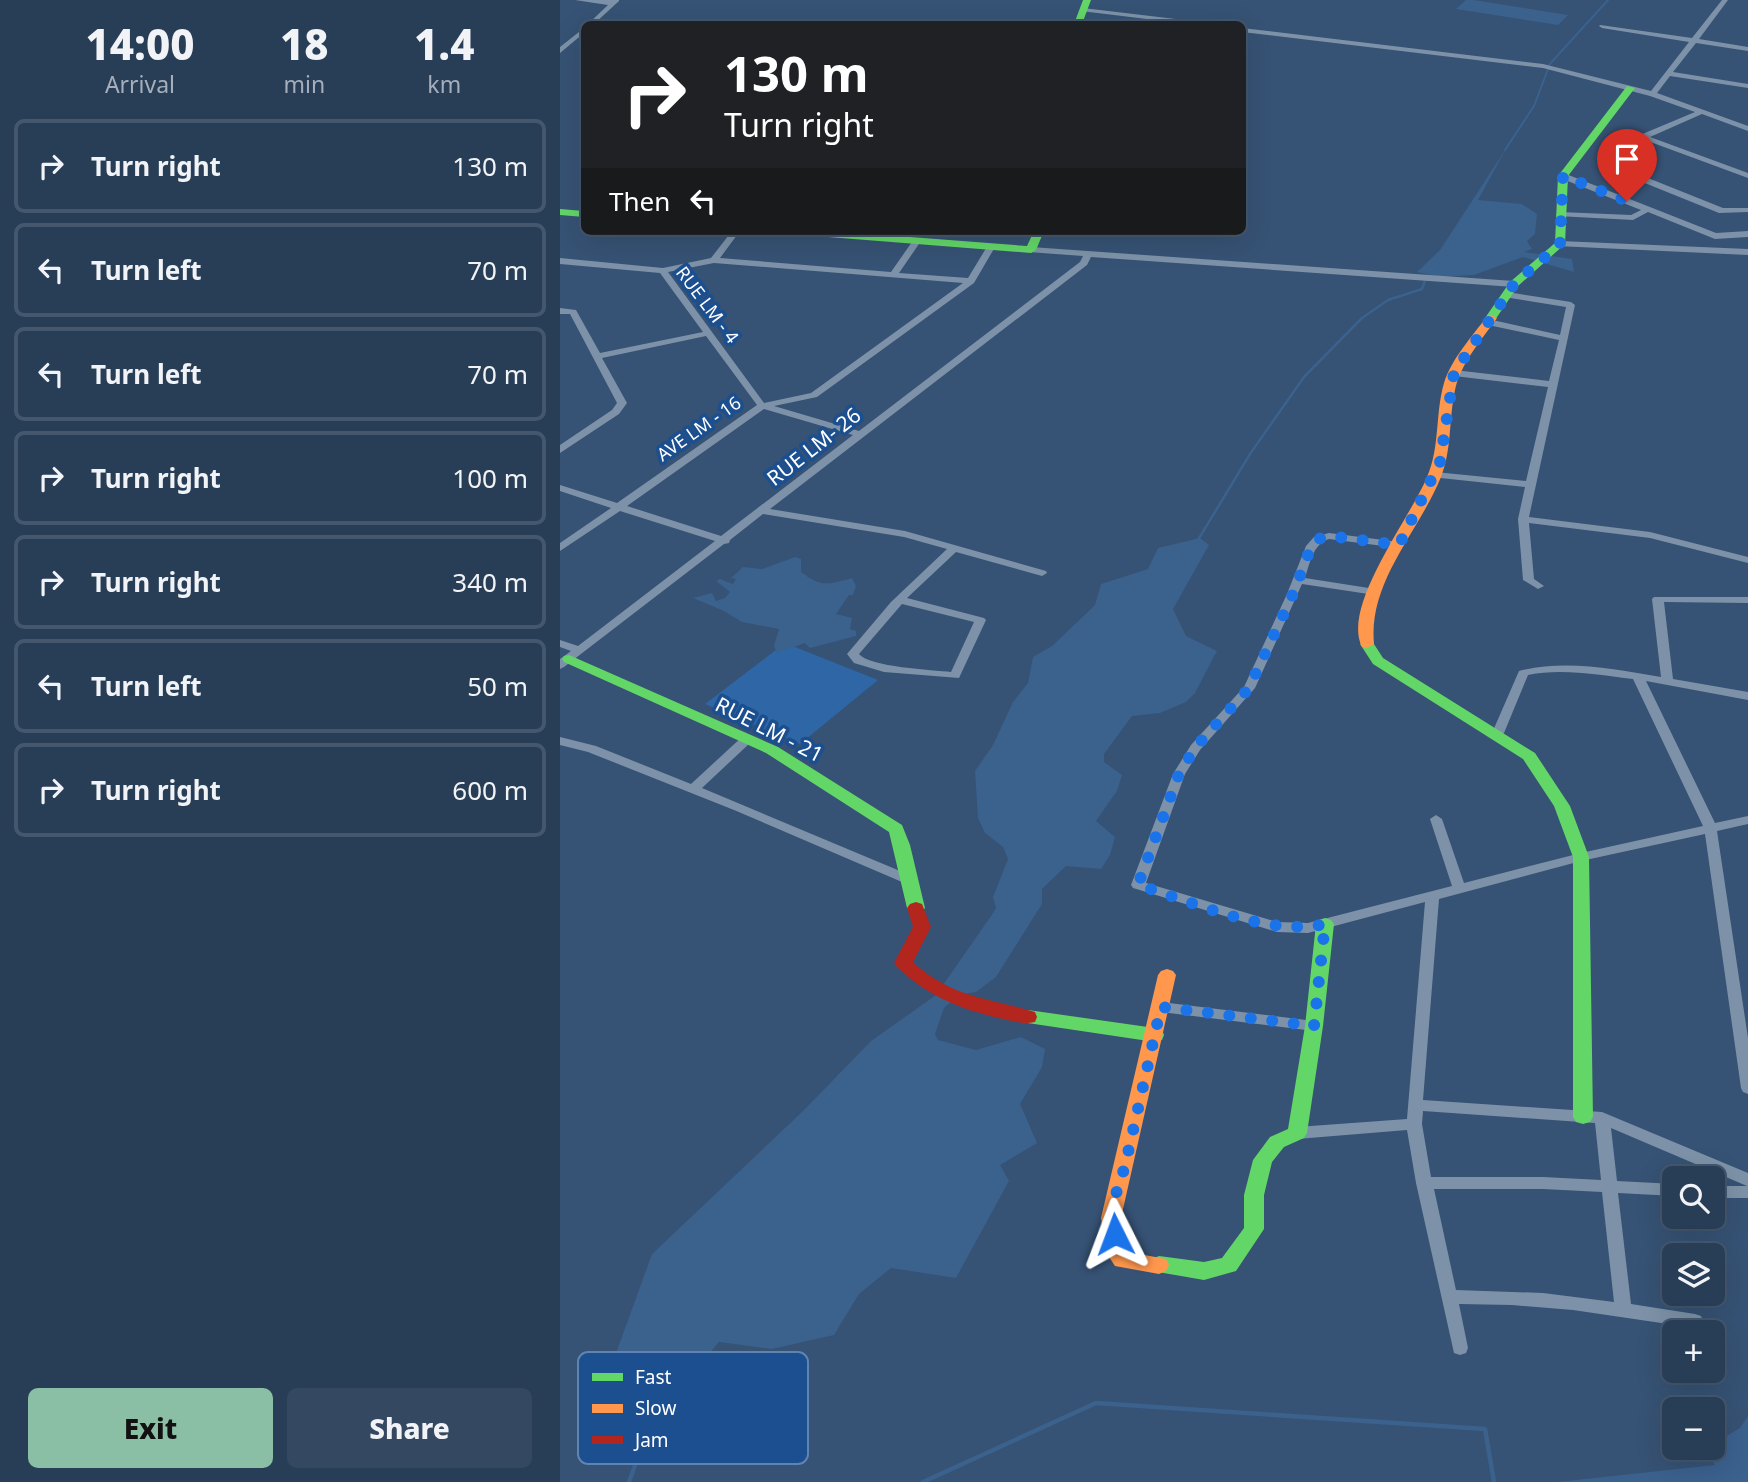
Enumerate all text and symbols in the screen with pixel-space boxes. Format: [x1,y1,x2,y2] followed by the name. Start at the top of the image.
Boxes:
[85,15,195,72] text: 14:00
[280,15,329,72] text: 18
[414,15,475,72] text: 1.4
[724,40,869,106] text: 130 m
[609,49,700,140] icon: right
[105,68,175,100] text: Arrival
[283,68,325,100] text: min
[427,68,461,100] text: km
[724,103,874,146] text: Turn right
[1597,129,1657,201] pin
[1608,140,1646,178] icon: arrive
[32,147,70,185] icon: right
[91,148,221,184] text: Turn right
[452,148,528,184] text: 130 m
[684,182,722,220] icon: left
[609,183,670,219] text: Then
[32,251,70,289] icon: left
[91,252,202,288] text: Turn left
[467,252,528,288] text: 70 m
[671,261,745,348] street label: RUE LM - 4
[32,355,70,393] icon: left
[91,356,202,392] text: Turn left
[467,356,528,392] text: 70 m
[651,390,745,466] street label: AVE LM - 16
[761,401,866,492] street label: RUE LM- 26
[32,459,70,497] icon: right
[91,460,221,496] text: Turn right
[452,460,528,496] text: 100 m
[32,563,70,601] icon: right
[91,564,221,600] text: Turn right
[452,564,528,600] text: 340 m
[32,667,70,705] icon: left
[91,668,202,704] text: Turn left
[467,668,528,704] text: 50 m
[711,690,828,768] street label: RUE LM - 21
[32,771,70,809] icon: right
[91,772,221,808] text: Turn right
[452,772,528,808] text: 600 m
[1662,1166,1725,1460] map controls
[1662,1166,1725,1229] button: search
[1078,1197,1152,1271] position arrow
[1662,1243,1725,1306] button: layers
[1662,1320,1725,1383] button: +
[578,1352,808,1464] legend
[635,1364,672,1390] text: Fast
[28,1388,273,1468] button: Exit
[287,1388,532,1468] button: Share
[635,1395,676,1421] text: Slow
[1662,1397,1725,1460] button: −
[633,1427,669,1453] text: Jam

